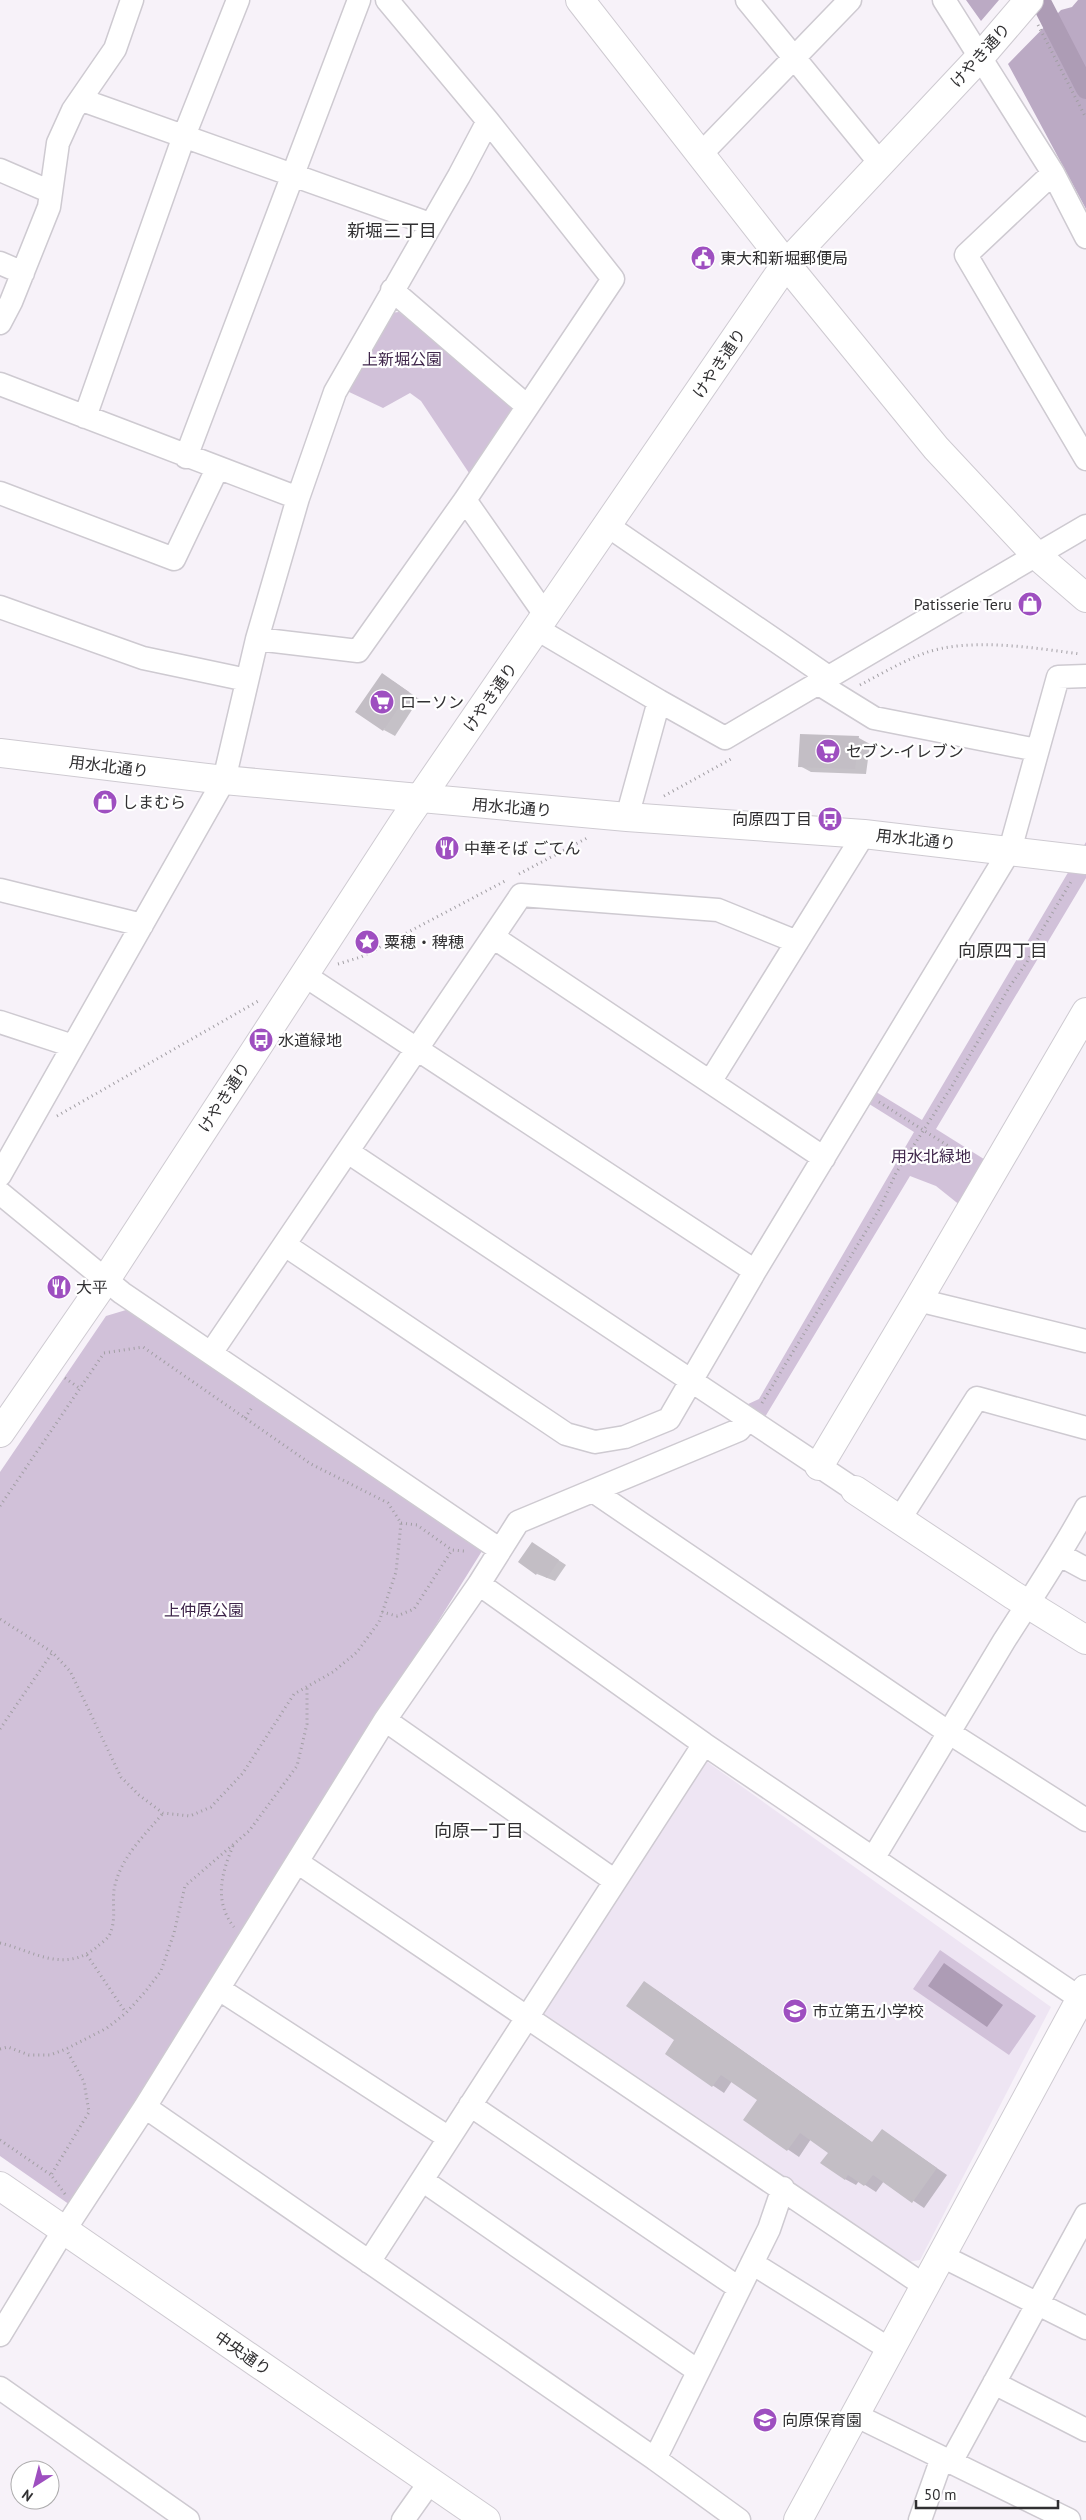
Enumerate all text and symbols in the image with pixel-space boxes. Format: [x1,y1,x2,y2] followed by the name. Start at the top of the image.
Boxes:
[946,19,1014,91] street label: けやき通り
[347,219,437,242] district label: 新堀三丁目
[690,245,716,271] public building icon: 東大和新堀郵便局
[720,248,848,268] place label: 東大和新堀郵便局
[688,324,750,402] street label: けやき通り
[362,349,442,369] park label: 上新堀公園
[1017,591,1043,617] shop icon: Patisserie Teru
[914,594,1012,614] place label: Patisserie Teru
[459,658,521,736] street label: けやき通り
[369,689,395,715] supermarket icon: ローソン
[400,692,464,712] place label: ローソン
[815,738,841,764] supermarket icon: セブン-イレブン
[846,741,964,761] place label: セブン-イレブン
[68,751,150,781] street label: 用水北通り
[92,789,118,815] shop icon: しまむら
[122,792,186,812] place label: しまむら
[471,794,553,820] street label: 用水北通り
[817,806,843,832] bus stop icon: 向原四丁目
[732,809,812,829] place label: 向原四丁目
[875,825,957,853] street label: 用水北通り
[434,835,460,861] restaurant icon: 中華そば ごてん
[464,838,580,858] place label: 中華そば ごてん
[354,929,380,955] place icon: 粟穂・稗穂
[384,932,464,952] place label: 粟穂・稗穂
[958,939,1048,962] district label: 向原四丁目
[248,1027,274,1053] bus stop icon: 水道緑地
[278,1030,342,1050] place label: 水道緑地
[194,1058,254,1136] street label: けやき通り
[891,1146,971,1166] park label: 用水北緑地
[46,1274,72,1300] restaurant icon: 大平
[76,1277,108,1297] place label: 大平
[164,1600,244,1620] park label: 上仲原公園
[434,1819,524,1842] district label: 向原一丁目
[782,1998,808,2024] school or university icon: 市立第五小学校
[812,2001,924,2021] place label: 市立第五小学校
[211,2326,275,2380] street label: 中央通り
[752,2407,778,2433] school or university icon: 向原保育園
[782,2410,862,2430] place label: 向原保育園
[10,2460,60,2510] north arrow
[916,2478,1058,2510] scale bar
[924,2485,957,2504] text: 50 m
[18,2486,36,2506] text: N

